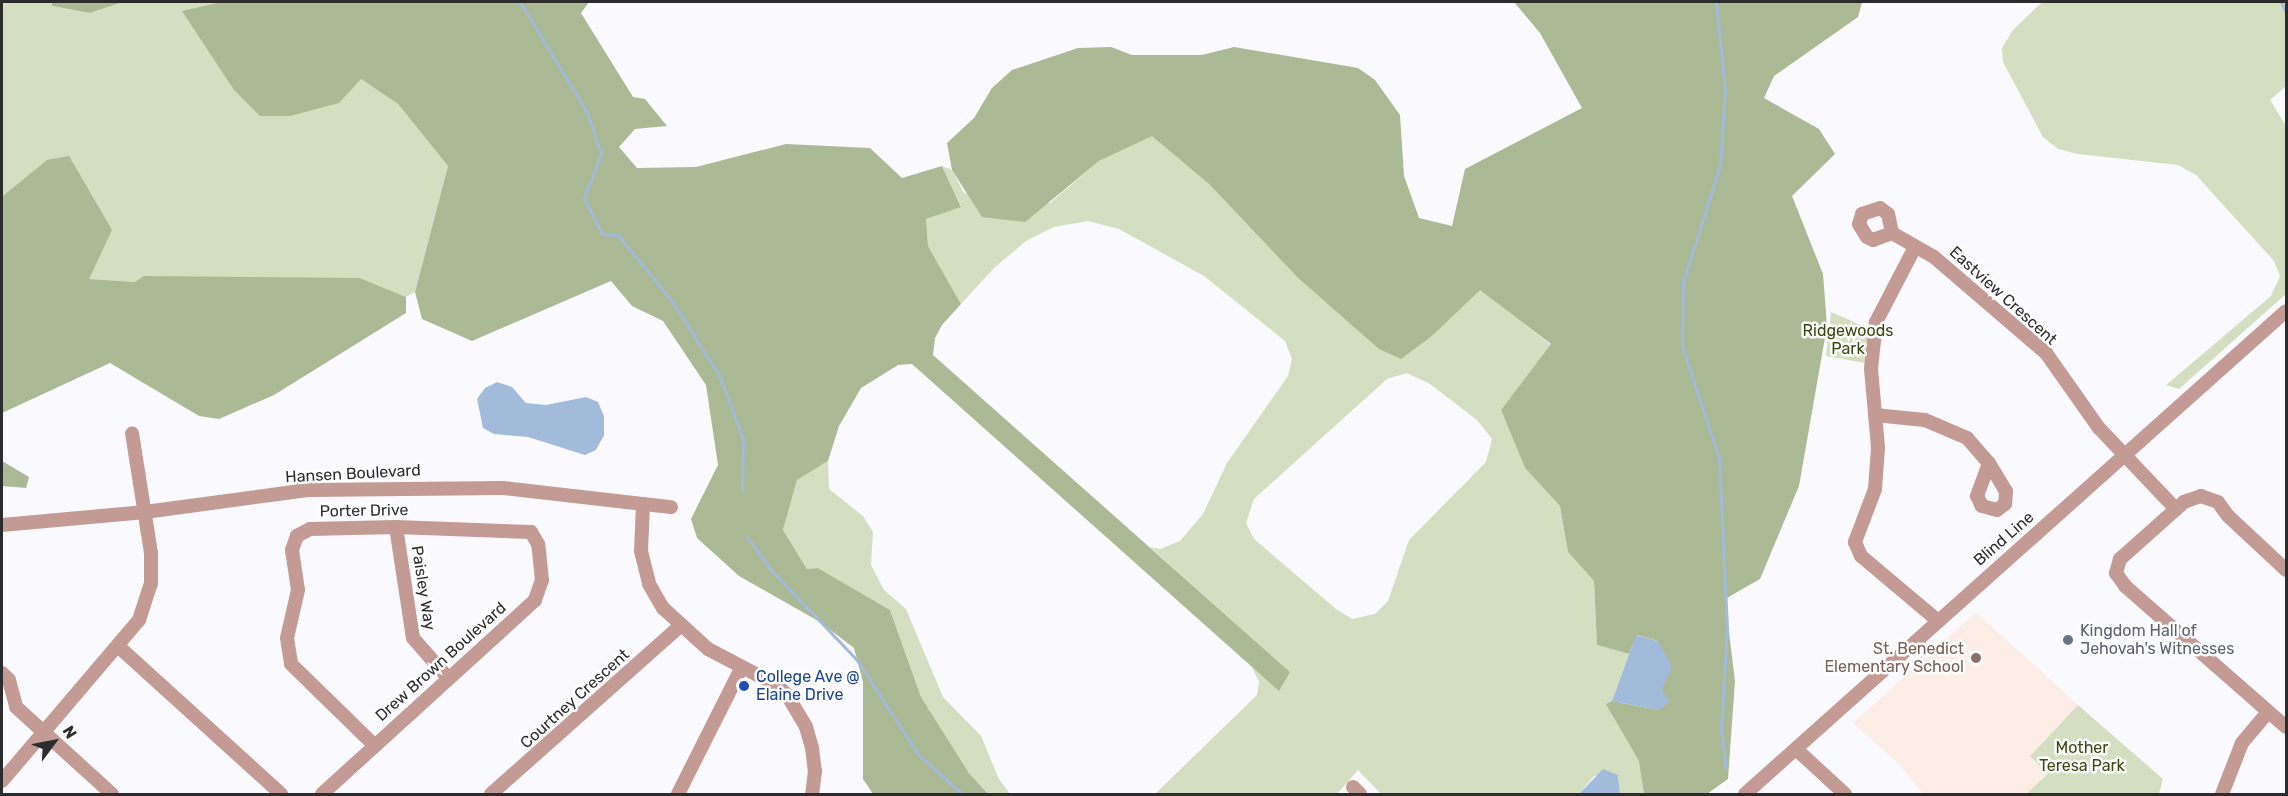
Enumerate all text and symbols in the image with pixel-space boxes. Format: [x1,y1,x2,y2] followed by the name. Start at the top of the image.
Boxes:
[1945,243,2061,349] street label: Eastview Crescent
[1803,321,1893,359] park label: Ridgewoods Park
[285,461,421,487] street label: Hansen Boulevard
[319,501,409,521] street label: Porter Drive
[1970,508,2038,570] street label: Blind Line
[407,544,439,632] street label: Paisley Way
[372,598,510,726] street label: Drew Brown Boulevard
[2080,621,2235,659] place label: Kingdom Hall of Jehovah's Witnesses
[2061,633,2075,647] marker: Kingdom Hall of Jehovah's Witnesses
[1824,639,1964,677] place label: St. Benedict Elementary School
[516,645,634,753] street label: Courtney Crescent
[1969,651,1983,665] marker: St. Benedict Elementary School
[756,667,860,705] place label: College Ave @ Elaine Drive
[737,679,751,693] marker: College Ave @ Elaine Drive
[24,712,84,772] north arrow
[59,722,81,742] text: N
[2039,738,2125,776] park label: Mother Teresa Park

